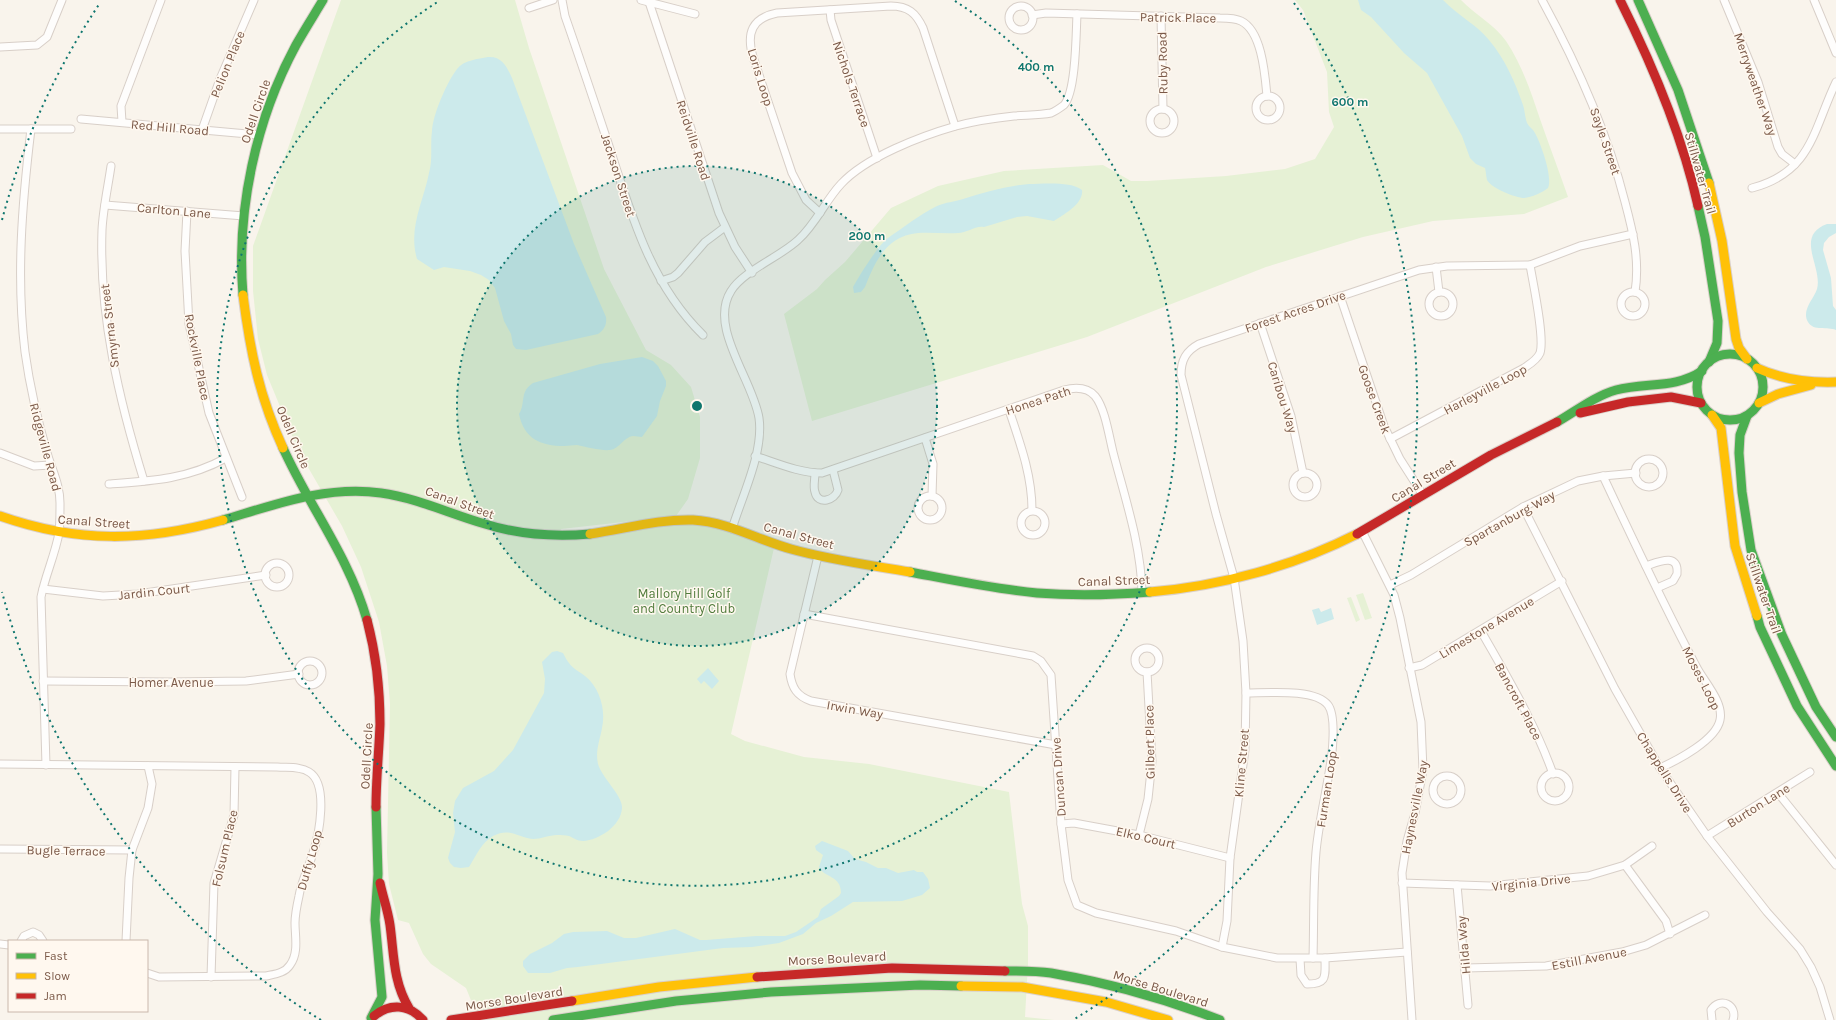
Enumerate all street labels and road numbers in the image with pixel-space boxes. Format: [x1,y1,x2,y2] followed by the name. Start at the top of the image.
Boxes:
[1140,9,1217,26] street label: Patrick Place
[207,28,248,100] street label: Pelion Place
[1731,31,1780,138] street label: Merryweather Way
[1154,32,1171,94] street label: Ruby Road
[830,39,873,130] street label: Nichols Terrace
[745,46,776,108] street label: Loris Loop
[238,77,274,145] street label: Odell Circle
[673,98,714,182] street label: Reidville Road
[1587,106,1624,177] street label: Sayle Street
[130,117,210,138] street label: Red Hill Road
[1682,130,1719,216] street label: Stillwater Trail
[598,131,639,219] street label: Jackson Street
[136,200,212,221] street label: Carlton Lane
[97,283,122,369] street label: Smyrna Street
[1243,287,1348,336] street label: Forest Acres Drive
[182,313,213,402] street label: Rockville Place
[1265,360,1300,435] street label: Caribou Way
[1441,361,1529,418] street label: Harleyville Loop
[1355,363,1394,436] street label: Goose Creek
[1004,383,1073,418] street label: Honea Path
[27,401,65,493] street label: Ridgeville Road
[274,404,314,471] street label: Odell Circle
[1388,455,1458,506] street label: Canal Street
[423,483,497,522] street label: Canal Street
[1461,487,1558,550] street label: Spartanburg Way
[57,511,131,532] street label: Canal Street
[762,519,836,552] street label: Canal Street
[1743,551,1784,636] street label: Stillwater Trail
[1078,572,1151,589] street label: Canal Street
[117,580,191,603] street label: Jardin Court
[1436,593,1537,662] street label: Limestone Avenue
[1679,644,1724,713] street label: Moses Loop
[1492,660,1545,743] street label: Bancroft Place
[128,675,214,690] street label: Homer Avenue
[826,697,884,722] street label: Irwin Way
[1141,704,1158,779] street label: Gilbert Place
[357,722,376,790] street label: Odell Circle
[1231,728,1252,798] street label: Kline Street
[1634,729,1696,816] street label: Chappells Drive
[1048,736,1069,817] street label: Duncan Drive
[1313,750,1340,828] street label: Furman Loop
[1398,759,1431,855] street label: Haynesville Way
[1724,780,1793,831] street label: Burton Lane
[208,808,241,888] street label: Folsum Place
[1114,823,1177,852] street label: Elko Court
[294,828,325,892] street label: Duffy Loop
[26,842,106,859] street label: Bugle Terrace
[1491,871,1572,894] street label: Virginia Drive
[1453,915,1474,975] street label: Hilda Way
[1550,944,1628,973] street label: Estill Avenue
[787,948,887,969] street label: Morse Boulevard
[1111,967,1210,1010] street label: Morse Boulevard
[464,983,564,1014] street label: Morse Boulevard

